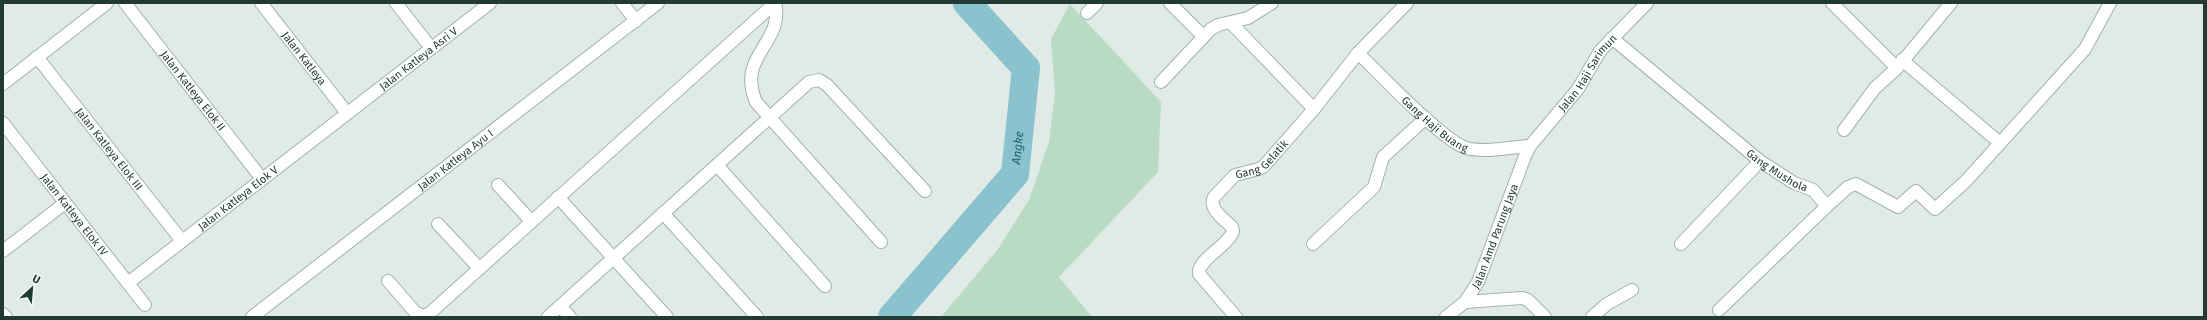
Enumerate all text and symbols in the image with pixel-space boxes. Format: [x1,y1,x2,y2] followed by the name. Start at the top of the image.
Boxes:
[377,24,461,93] street label: Jalan Katleya Asri V
[279,29,329,88] street label: Jalan Katleya
[1556,32,1620,114] street label: Jalan Haji Sarimun
[158,48,228,133] street label: Jalan Katleya Elok II
[1399,94,1470,155] street label: Gang Haji Buang
[73,105,145,193] street label: Jalan Katleya Elok III
[415,127,496,193] street label: Jalan Katleya Ayu I
[1009,130,1026,166] water label: Angke
[1234,137,1291,182] street label: Gang Gelatik
[1744,146,1809,194] street label: Gang Mushola
[196,163,281,233] street label: Jalan Katleya Elok V
[38,171,111,259] street label: Jalan Katleya Elok IV
[1469,182,1521,291] street label: Jalan Amd Parung Jaya
[12,268,52,308] north arrow
[30,272,42,287] text: U

